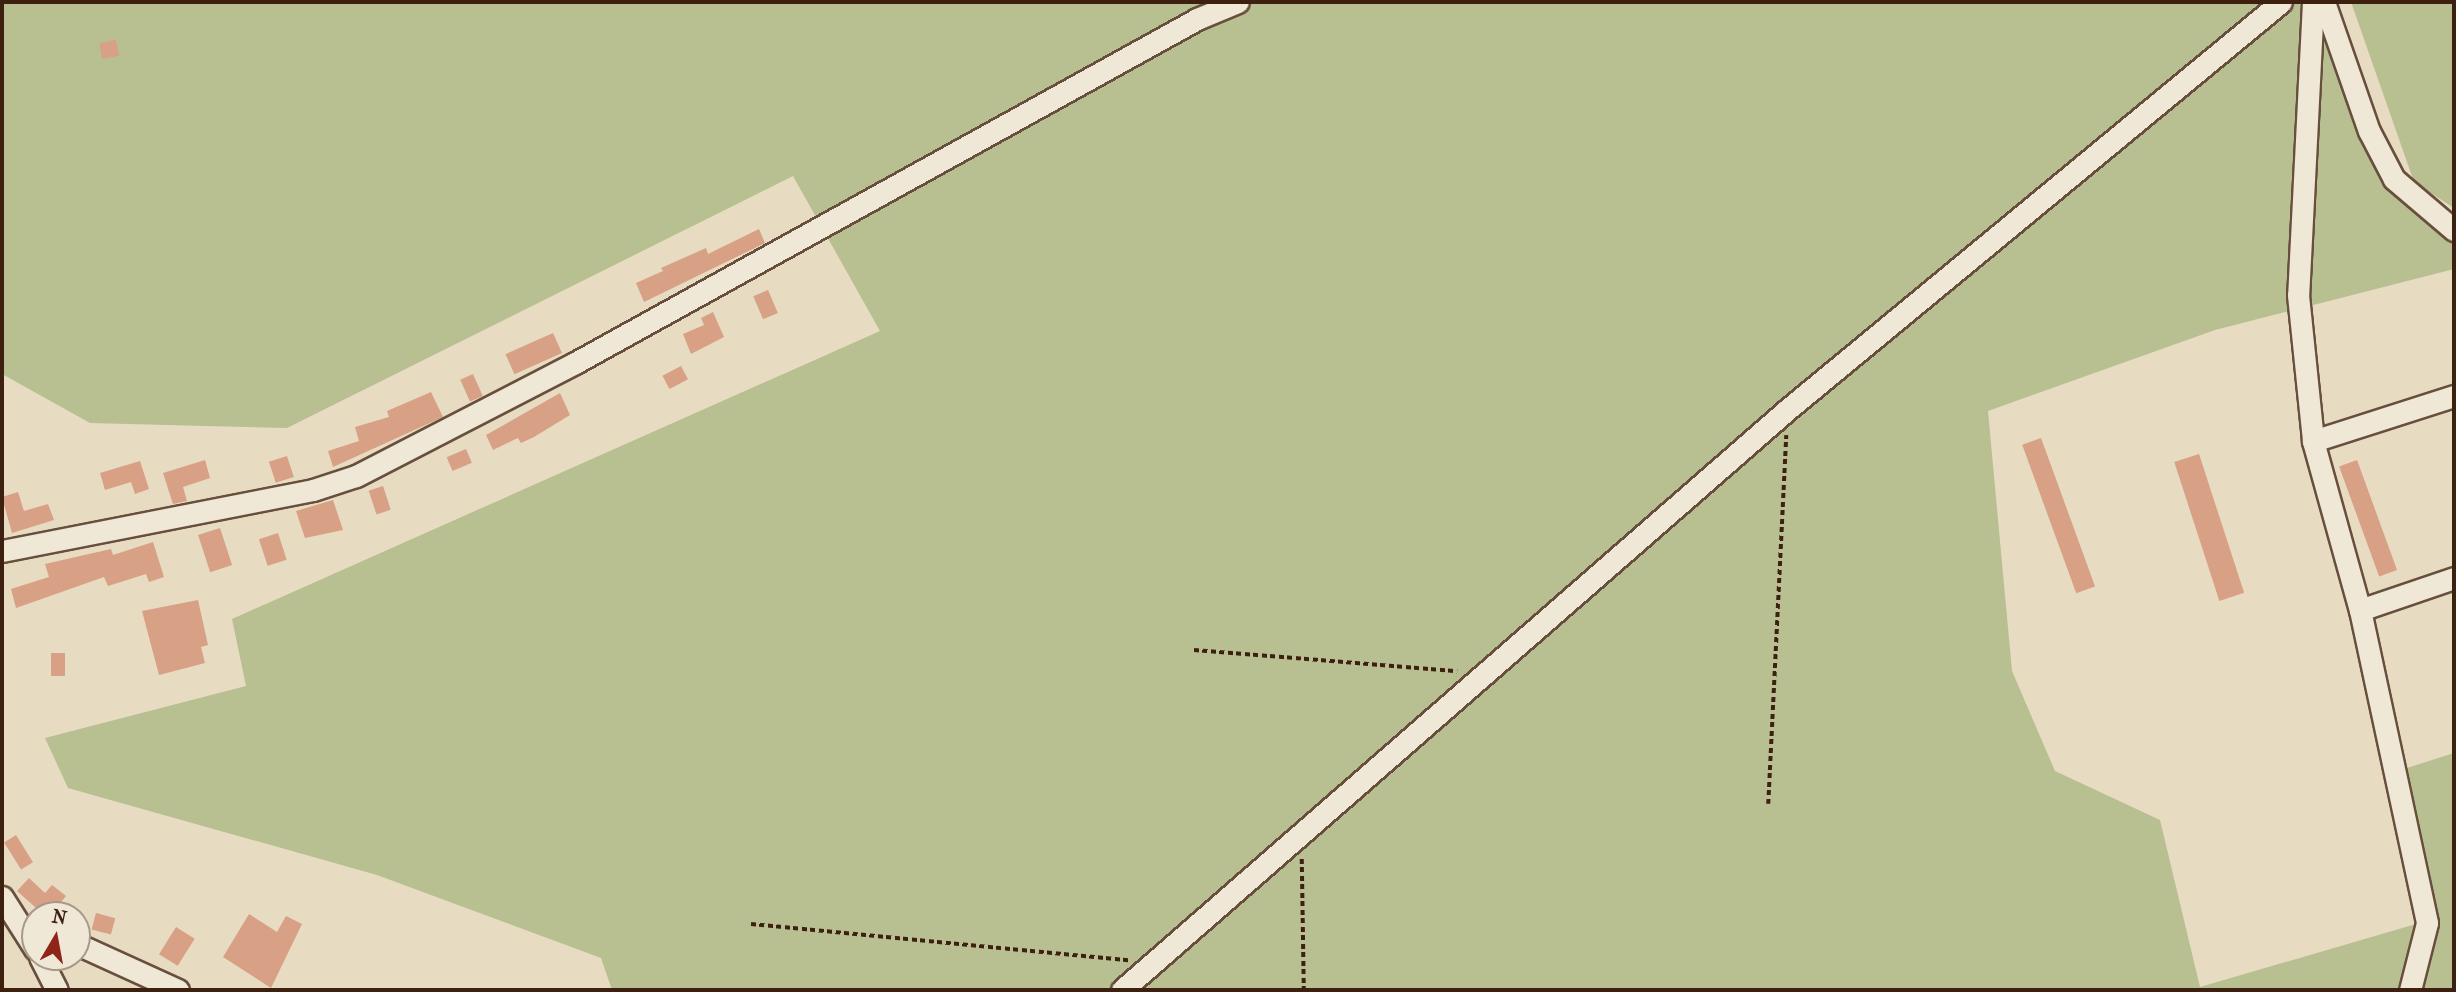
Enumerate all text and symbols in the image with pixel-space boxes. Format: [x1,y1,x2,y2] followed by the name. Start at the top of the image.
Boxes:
[21,901,91,971] north arrow
[50,905,68,929] text: N

